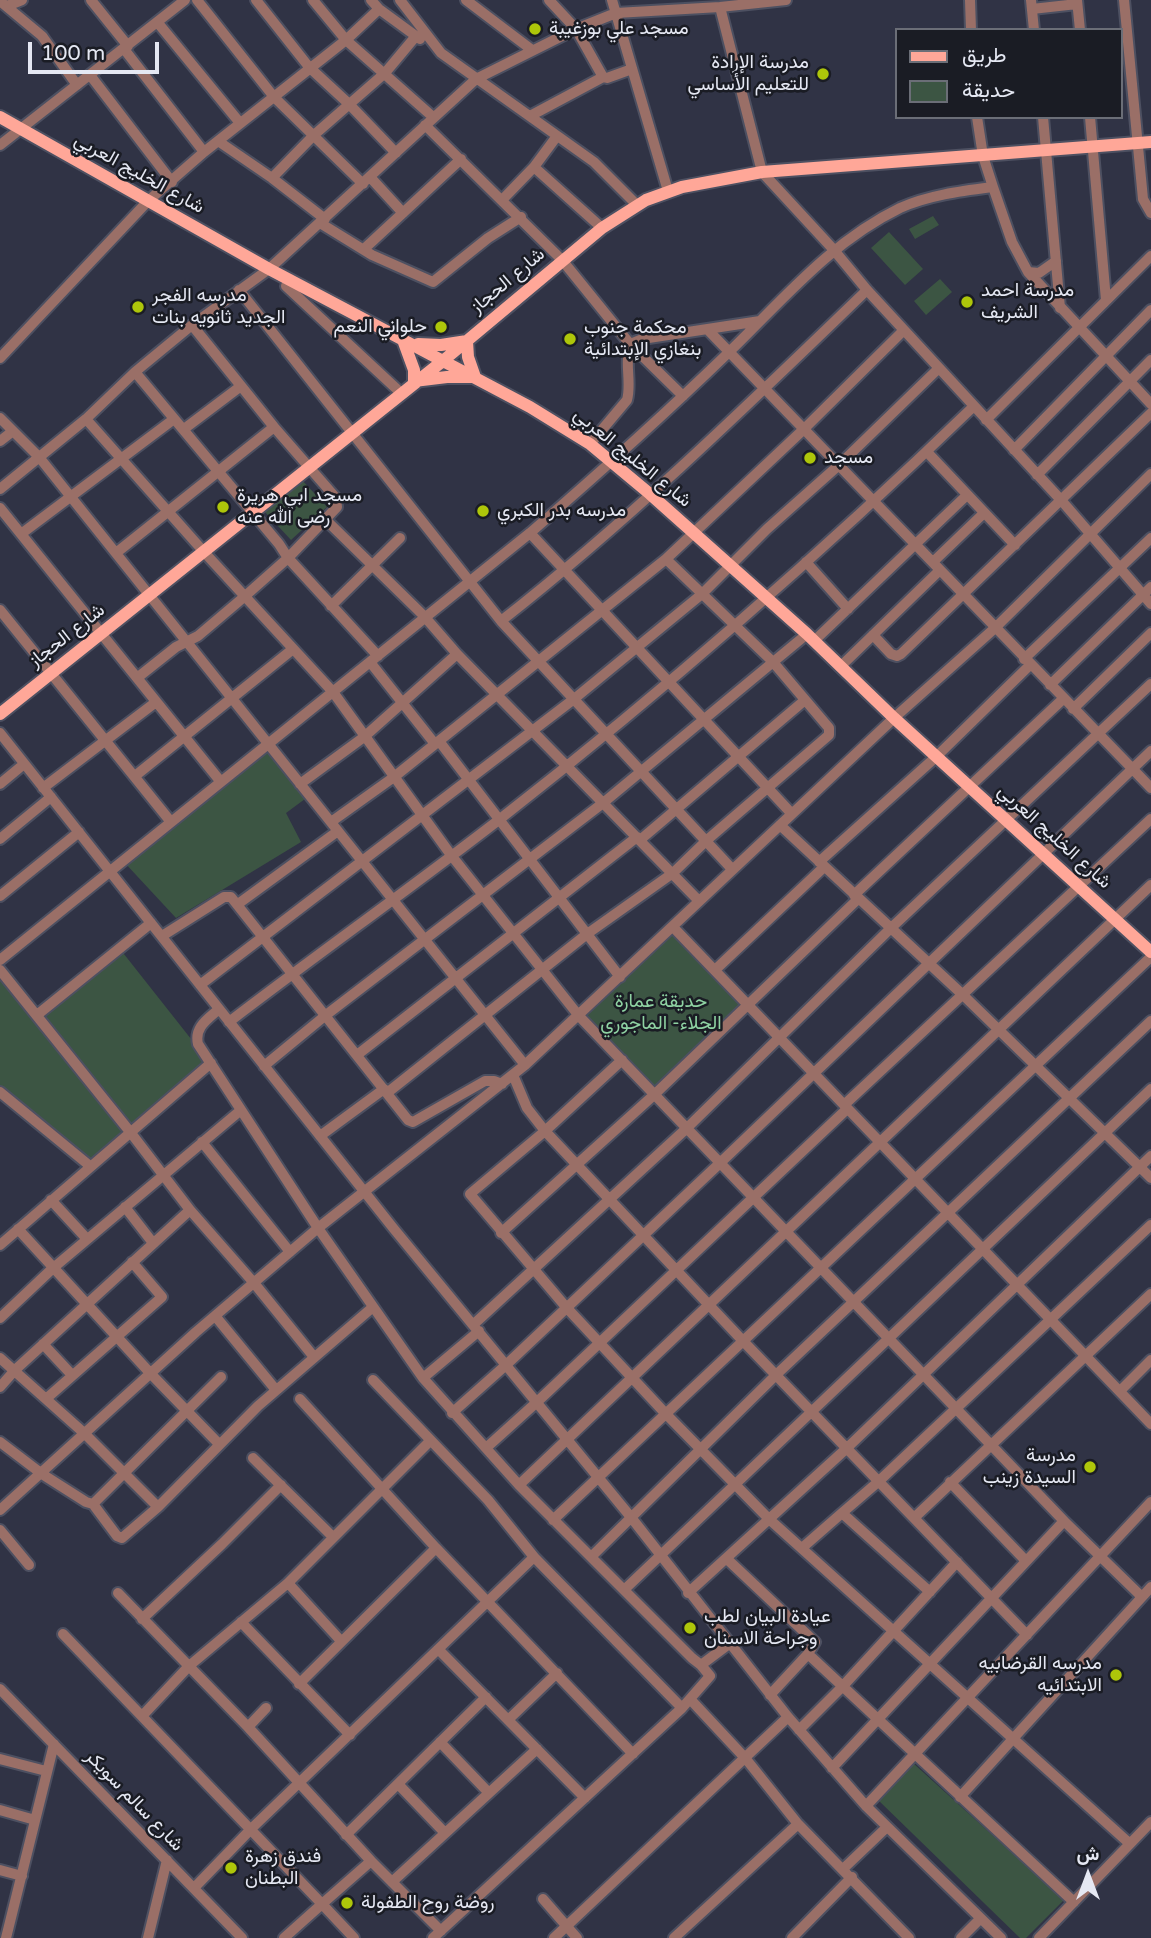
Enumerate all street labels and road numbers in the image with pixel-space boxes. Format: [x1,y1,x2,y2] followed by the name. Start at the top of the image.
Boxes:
[70,129,208,219] street label: شارع الخليج العربي
[466,243,550,319] street label: شارع الحجاز
[568,403,696,513] street label: شارع الخليج العربي
[24,599,110,673] street label: شارع الحجاز
[992,780,1116,894] street label: شارع الخليج العربي
[80,1746,188,1856] street label: شارع سالم سويكر

